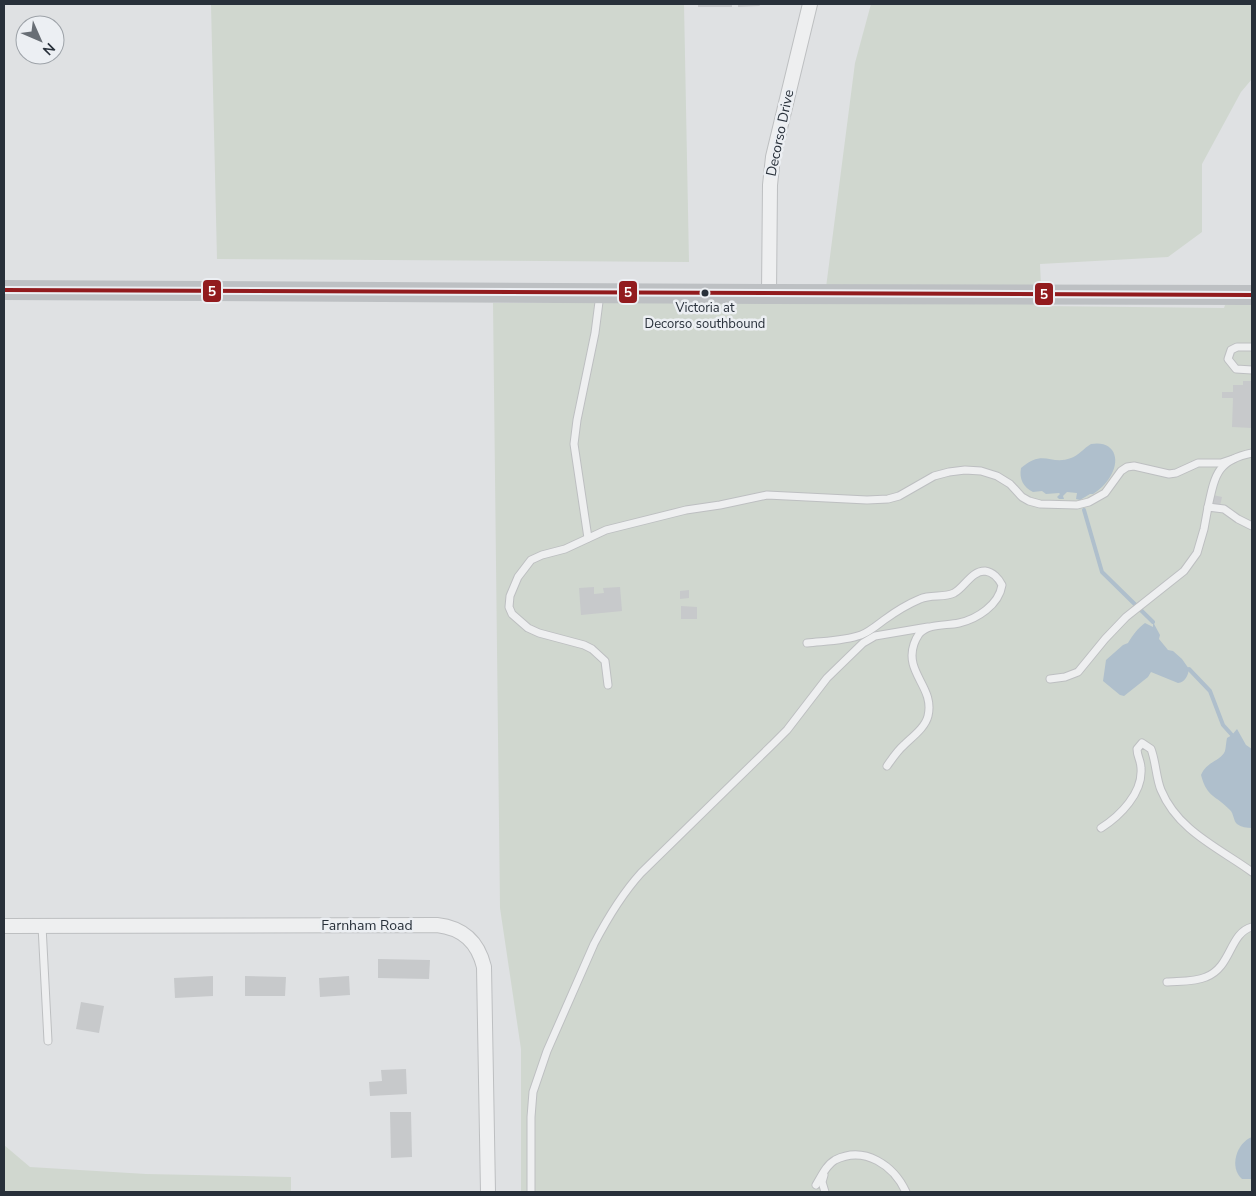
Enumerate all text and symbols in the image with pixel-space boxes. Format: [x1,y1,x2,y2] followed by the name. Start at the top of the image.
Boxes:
[15,15,65,65] north arrow
[38,38,59,59] text: N
[762,88,798,178] street label: Decorso Drive
[202,279,222,303] line badge: 5
[618,280,638,304] line badge: 5
[208,282,216,301] text: 5
[1034,282,1054,306] line badge: 5
[624,283,632,302] text: 5
[1040,285,1048,304] text: 5
[700,288,710,298] marker: Victoria at Decorso southbound
[645,299,765,333] place label: Victoria at Decorso southbound
[321,916,413,935] street label: Farnham Road

